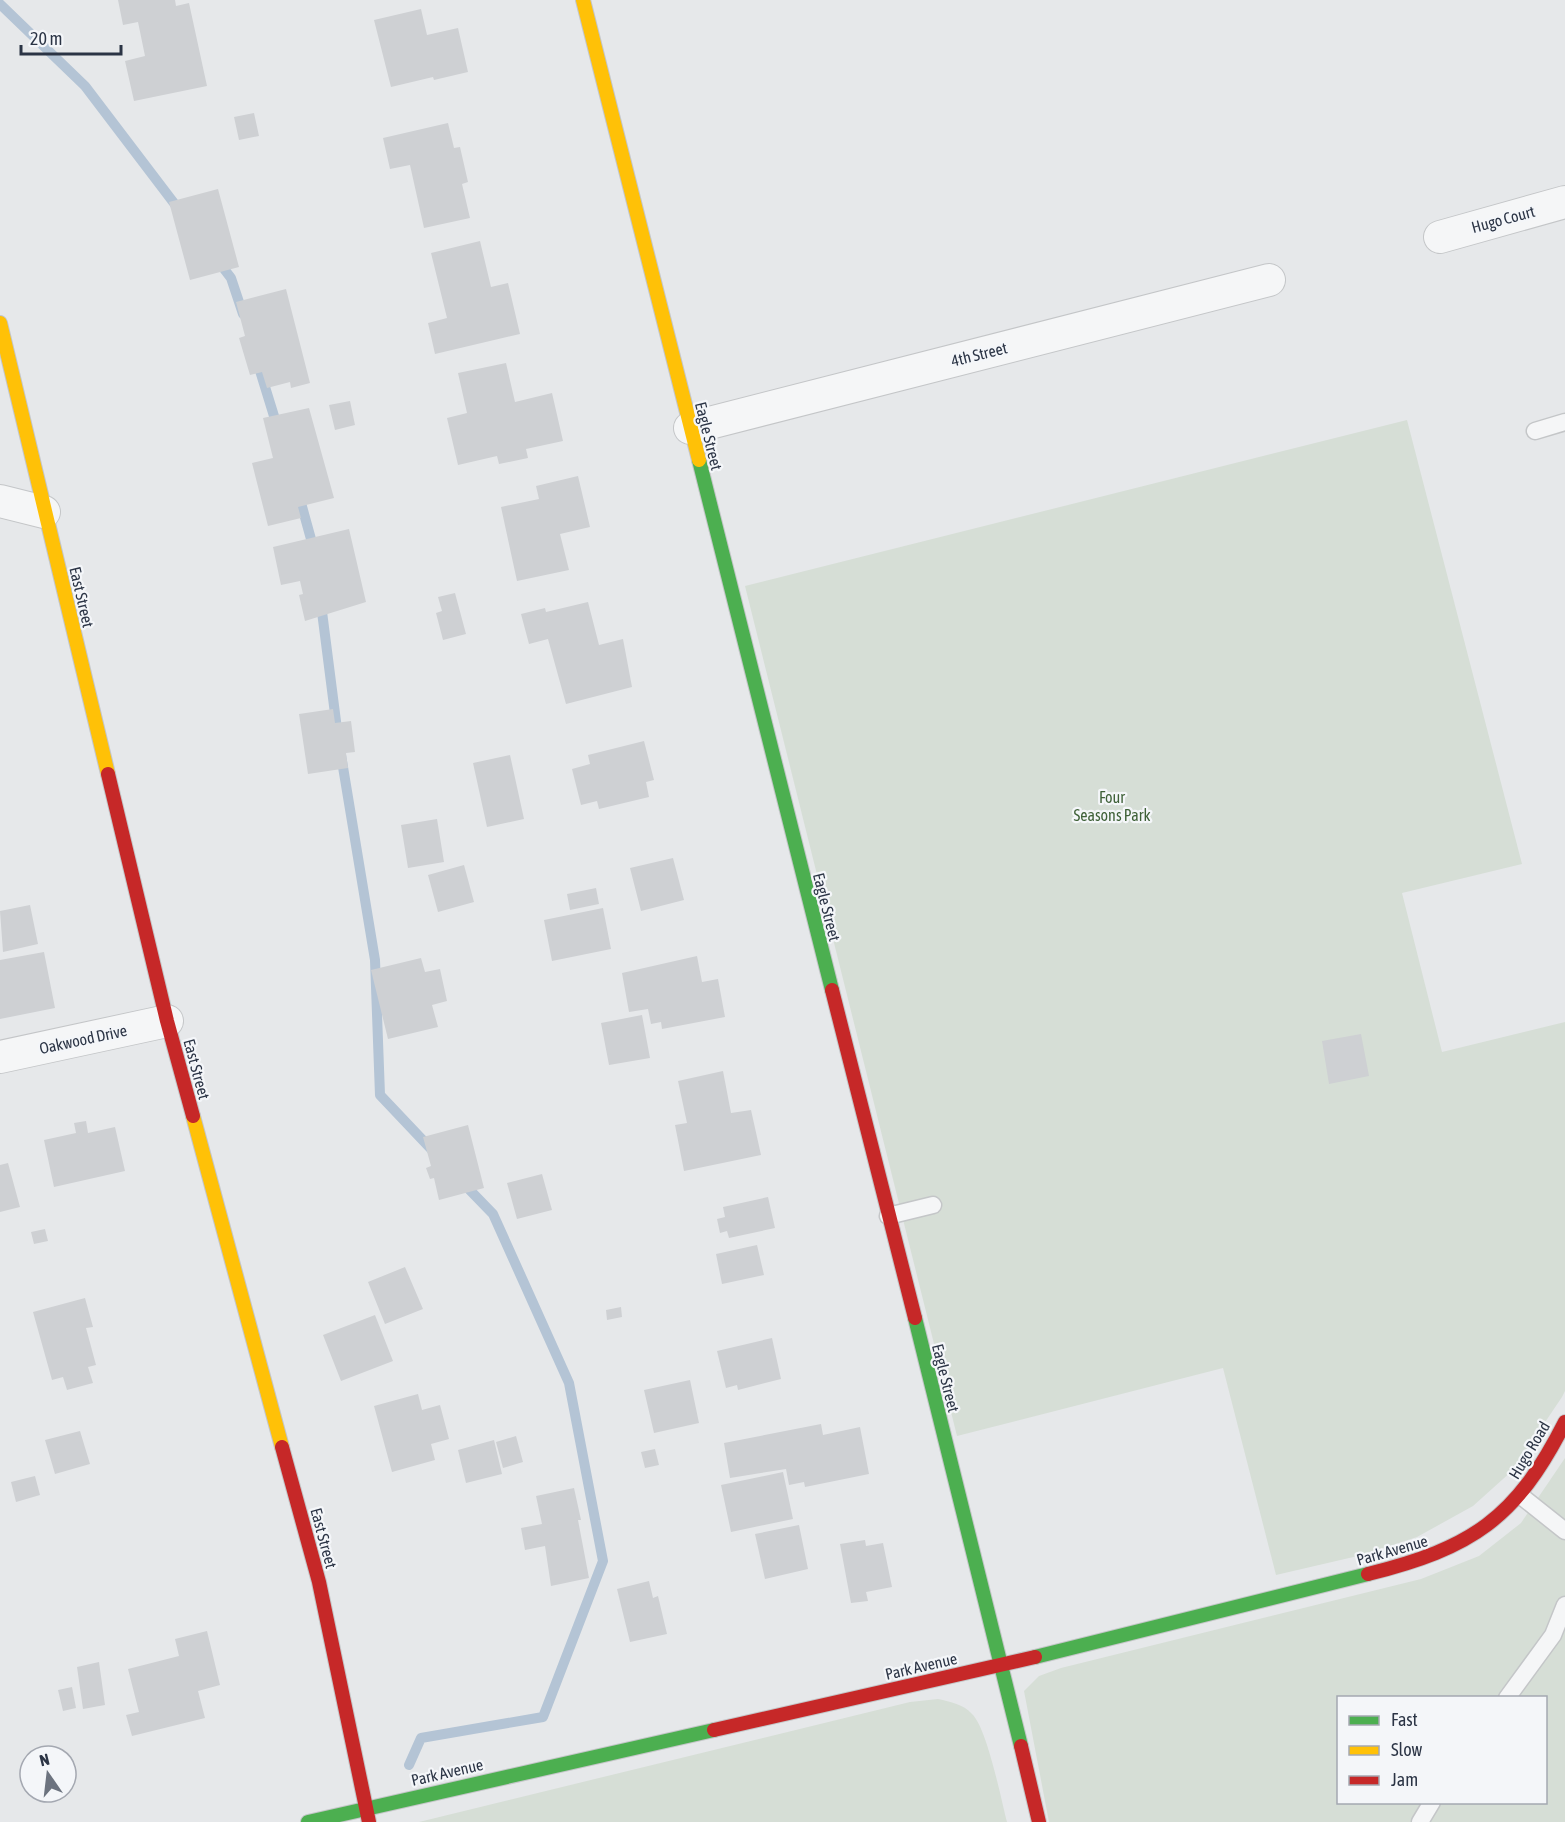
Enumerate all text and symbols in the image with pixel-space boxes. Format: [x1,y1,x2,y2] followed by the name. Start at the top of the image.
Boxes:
[21,18,122,56] scale bar
[30,28,62,49] text: 20 m
[1469,202,1537,237] street label: Hugo Court
[949,338,1009,370] street label: 4th Street
[691,400,726,473] street label: Eagle Street
[66,565,98,630] street label: East Street
[1074,788,1150,824] park label: Four Seasons Park
[809,871,844,944] street label: Eagle Street
[38,1021,128,1057] street label: Oakwood Drive
[180,1037,214,1102] street label: East Street
[928,1342,963,1415] street label: Eagle Street
[1505,1418,1554,1483] street label: Hugo Road
[307,1506,341,1571] street label: East Street
[1354,1531,1430,1569] street label: Park Avenue
[883,1649,959,1683] street label: Park Avenue
[1337,1696,1547,1804] legend
[1391,1709,1418,1730] text: Fast
[1391,1739,1422,1760] text: Slow
[18,1744,78,1804] north arrow
[38,1750,51,1769] text: N
[409,1755,485,1789] street label: Park Avenue
[1391,1769,1418,1790] text: Jam

